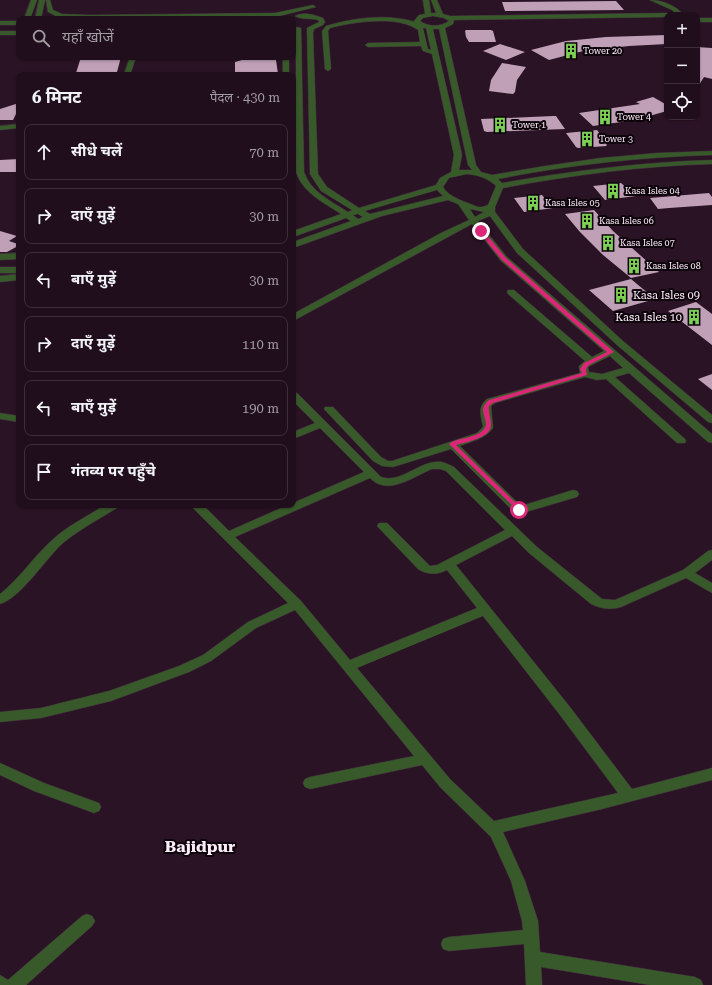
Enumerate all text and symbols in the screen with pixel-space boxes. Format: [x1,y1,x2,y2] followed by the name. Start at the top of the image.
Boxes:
[664,12,700,120] map controls
[664,12,700,48] button: +
[16,16,296,60] search box
[30,27,52,49] icon: search
[62,28,114,46] text: यहाँ खोजें
[562,42,580,60] building icon: Tower 20
[583,46,622,56] place label: Tower 20
[664,48,700,84] button: −
[664,84,700,120] button: locate
[32,87,82,107] text: 6 मिनट
[210,90,280,105] text: पैदल · 430 m
[596,108,614,126] building icon: Tower 4
[617,112,651,122] place label: Tower 4
[491,116,509,134] building icon: Tower 1
[512,120,546,130] place label: Tower 1
[578,130,596,148] building icon: Tower 3
[599,134,633,144] place label: Tower 3
[33,141,55,163] icon: ahead
[71,142,122,160] text: सीधे चलें
[249,145,279,160] text: 70 m
[604,182,622,200] building icon: Kasa Isles 04
[625,186,680,196] place label: Kasa Isles 04
[524,194,542,212] building icon: Kasa Isles 05
[545,198,600,208] place label: Kasa Isles 05
[33,205,55,227] icon: right
[71,206,115,224] text: दाएँ मुड़ें
[249,209,279,224] text: 30 m
[578,212,596,230] building icon: Kasa Isles 06
[599,216,654,226] place label: Kasa Isles 06
[472,222,490,240] route end
[599,234,617,252] building icon: Kasa Isles 07
[620,238,675,248] place label: Kasa Isles 07
[625,257,643,275] building icon: Kasa Isles 08
[646,261,701,271] place label: Kasa Isles 08
[33,269,55,291] icon: left
[71,270,116,288] text: बाएँ मुड़ें
[249,273,279,288] text: 30 m
[612,286,630,304] building icon: Kasa Isles 09
[633,289,700,302] place label: Kasa Isles 09
[685,308,703,326] building icon: Kasa Isles 10
[615,311,682,324] place label: Kasa Isles 10
[33,333,55,355] icon: right
[71,334,115,352] text: दाएँ मुड़ें
[242,337,279,352] text: 110 m
[33,397,55,419] icon: left
[71,398,116,416] text: बाएँ मुड़ें
[242,401,279,416] text: 190 m
[33,461,55,483] icon: arrive
[71,462,156,480] text: गंतव्य पर पहुँचे
[510,501,528,519] route start
[165,837,235,856] district label: Bajidpur

